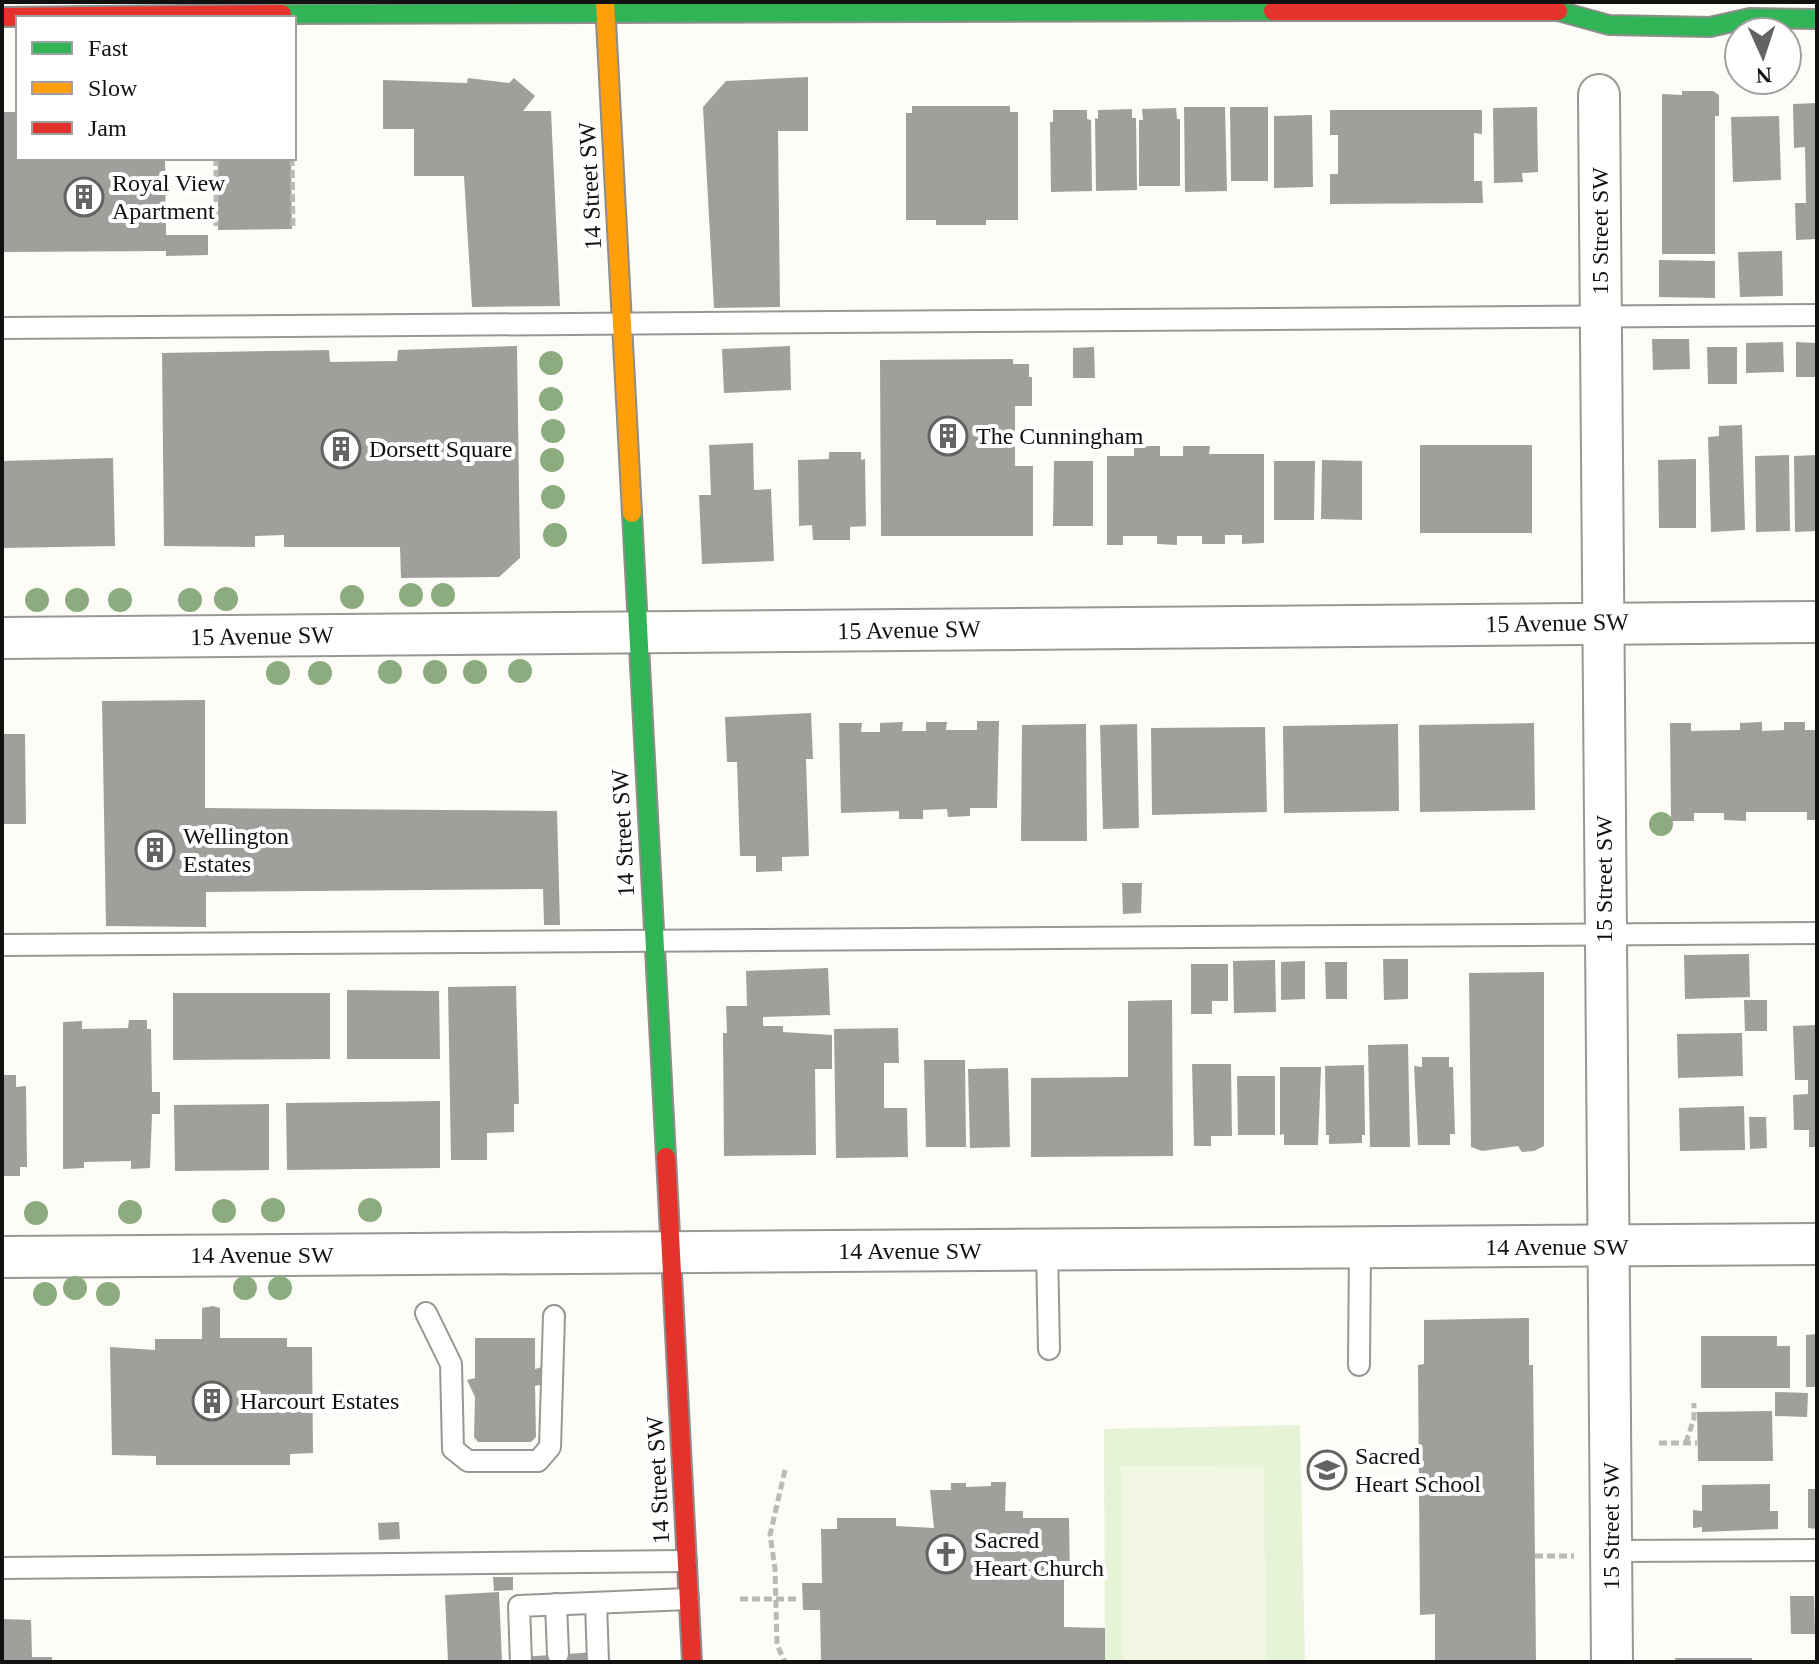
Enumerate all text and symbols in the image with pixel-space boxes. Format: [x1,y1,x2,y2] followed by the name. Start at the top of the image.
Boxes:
[16,16,296,160] legend
[1723,16,1803,96] north arrow
[88,35,128,61] text: Fast
[1755,63,1773,88] text: N
[88,75,138,101] text: Slow
[88,115,127,141] text: Jam
[574,121,606,251] street label: 14 Street SW
[1587,167,1613,295] street label: 15 Street SW
[112,170,226,224] place label: Royal View Apartment
[63,176,105,218] building icon: Royal View Apartment
[927,415,969,457] building icon: The Cunningham
[976,423,1144,449] place label: The Cunningham
[320,428,362,470] building icon: Dorsett Square
[369,436,512,462] place label: Dorsett Square
[1485,609,1629,637] street label: 15 Avenue SW
[837,616,981,644] street label: 15 Avenue SW
[190,622,334,650] street label: 15 Avenue SW
[607,768,639,898] street label: 14 Street SW
[1591,815,1617,943] street label: 15 Street SW
[183,823,289,877] place label: Wellington Estates
[134,829,176,871] building icon: Wellington Estates
[1485,1234,1629,1260] street label: 14 Avenue SW
[838,1238,982,1264] street label: 14 Avenue SW
[190,1242,334,1268] street label: 14 Avenue SW
[191,1380,233,1422] building icon: Harcourt Estates
[240,1388,399,1414] place label: Harcourt Estates
[642,1415,674,1545] street label: 14 Street SW
[1355,1443,1481,1497] place label: Sacred Heart School
[1306,1449,1348,1491] school or university icon: Sacred Heart School
[1598,1462,1624,1590] street label: 15 Street SW
[974,1527,1104,1581] place label: Sacred Heart Church
[925,1533,967,1575] church icon: Sacred Heart Church

